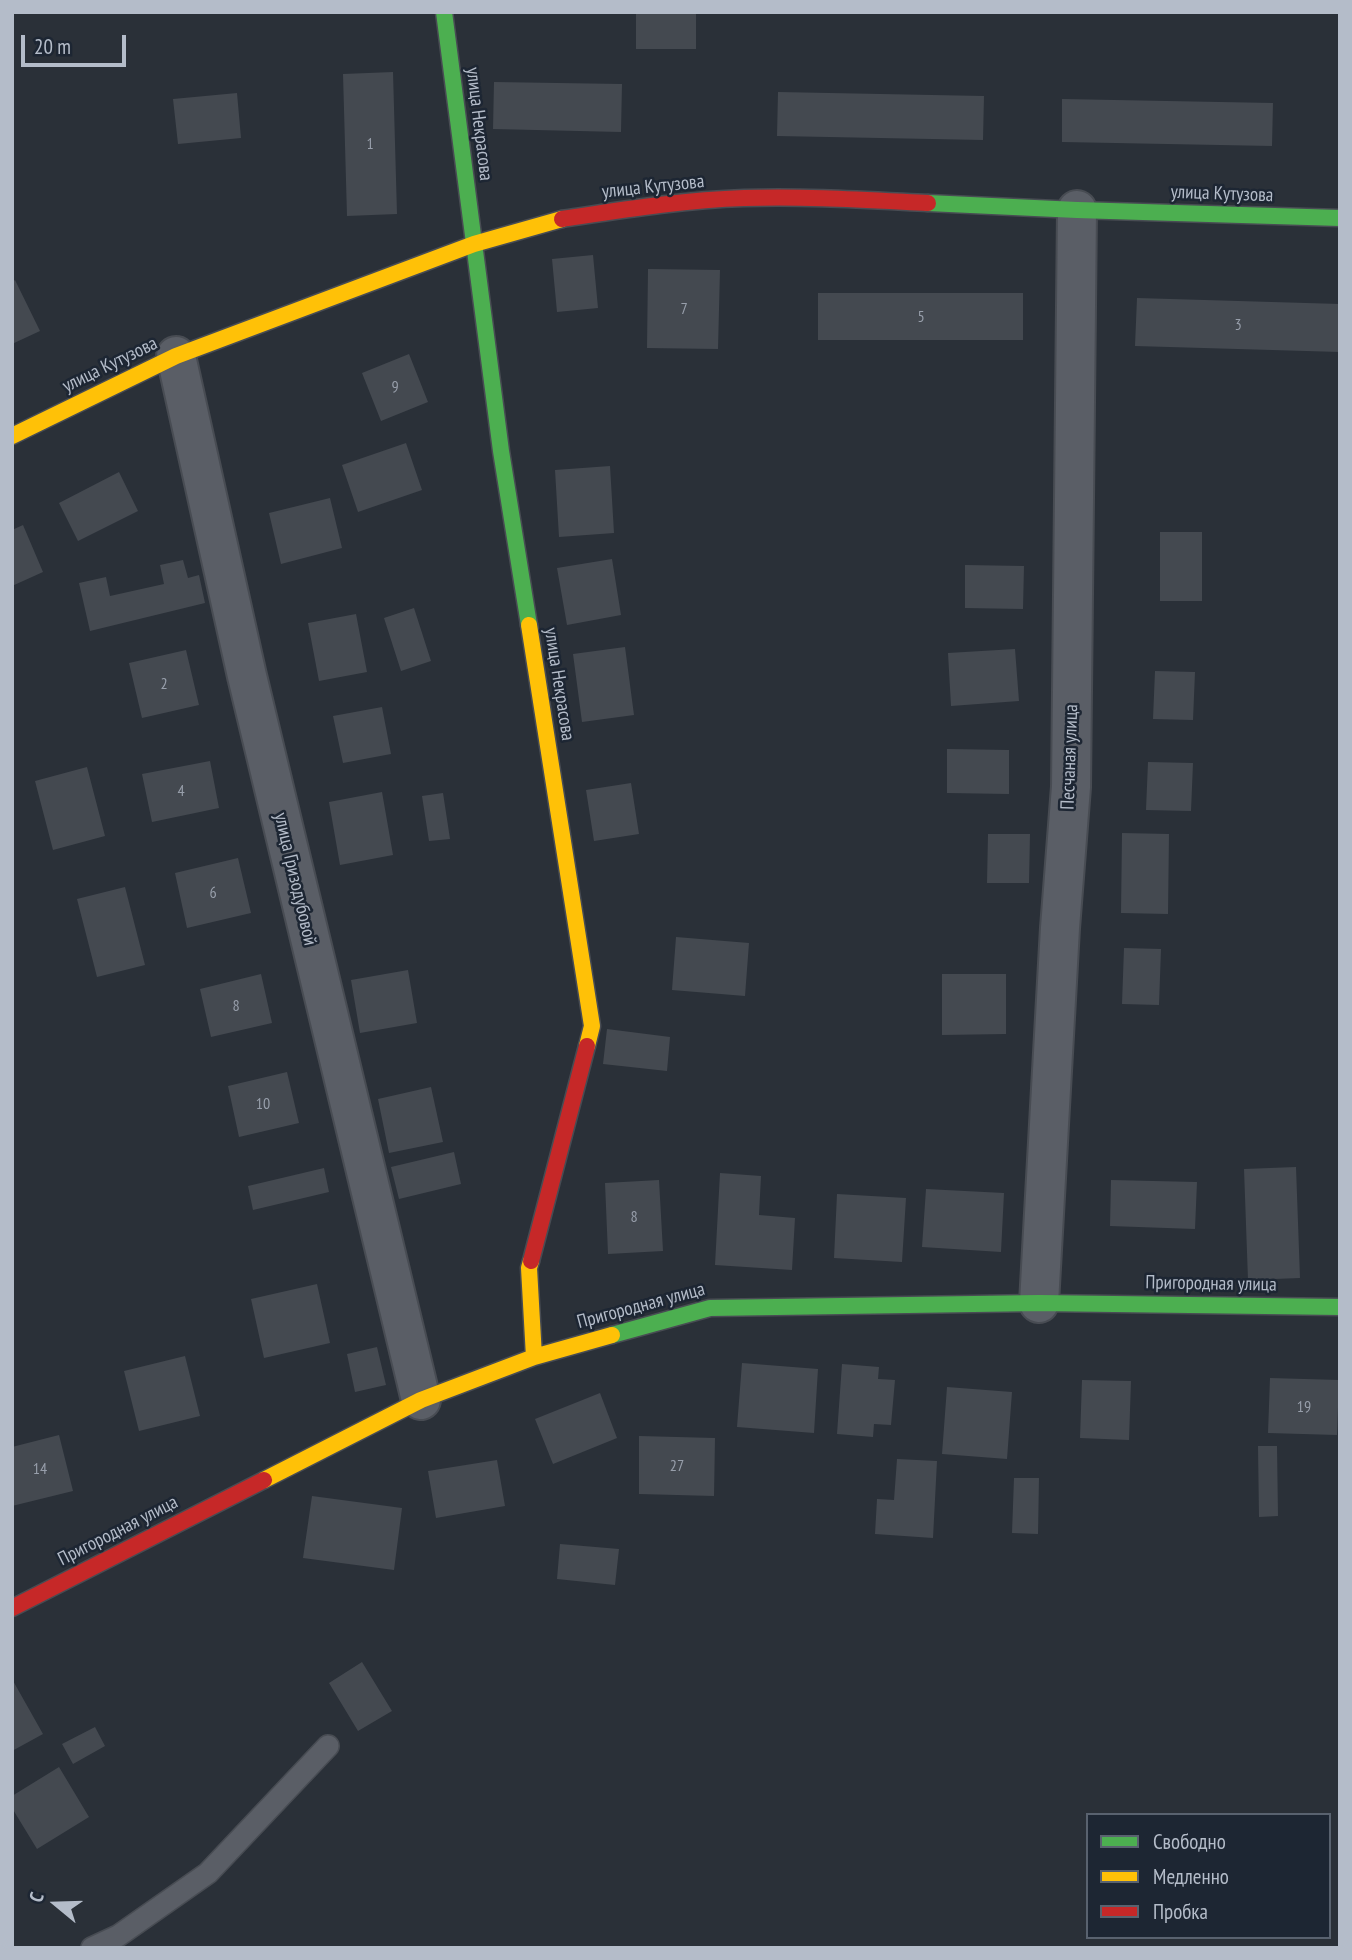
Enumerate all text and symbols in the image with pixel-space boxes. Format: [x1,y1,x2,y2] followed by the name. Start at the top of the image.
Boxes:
[24,21,130,65] scale bar
[34,33,71,60] text: 20 m
[461,66,497,182] street label: улица Некрасова
[366,134,374,154] house number: 1
[601,170,705,204] street label: улица Кутузова
[1170,181,1274,207] street label: улица Кутузова
[680,299,688,319] house number: 7
[917,307,925,327] house number: 5
[1234,315,1242,335] house number: 3
[59,332,161,398] street label: улица Кутузова
[391,377,399,397] house number: 9
[539,626,579,742] street label: улица Некрасова
[160,674,168,694] house number: 2
[1057,704,1083,810] street label: Песчаная улица
[177,781,185,801] house number: 4
[269,810,321,948] street label: улица Гризодубовой
[209,883,217,903] house number: 6
[232,996,240,1016] house number: 8
[256,1094,270,1114] house number: 10
[630,1207,638,1227] house number: 8
[1145,1271,1277,1297] street label: Пригородная улица
[575,1278,707,1334] street label: Пригородная улица
[1297,1397,1311,1417] house number: 19
[670,1456,684,1476] house number: 27
[33,1459,47,1479] house number: 14
[54,1491,182,1571] street label: Пригородная улица
[1086,1813,1331,1939] legend
[1153,1828,1226,1855] text: Свободно
[1153,1863,1229,1890] text: Медленно
[21,1869,91,1939] north arrow
[23,1889,49,1905] text: С
[1153,1898,1208,1925] text: Пробка

